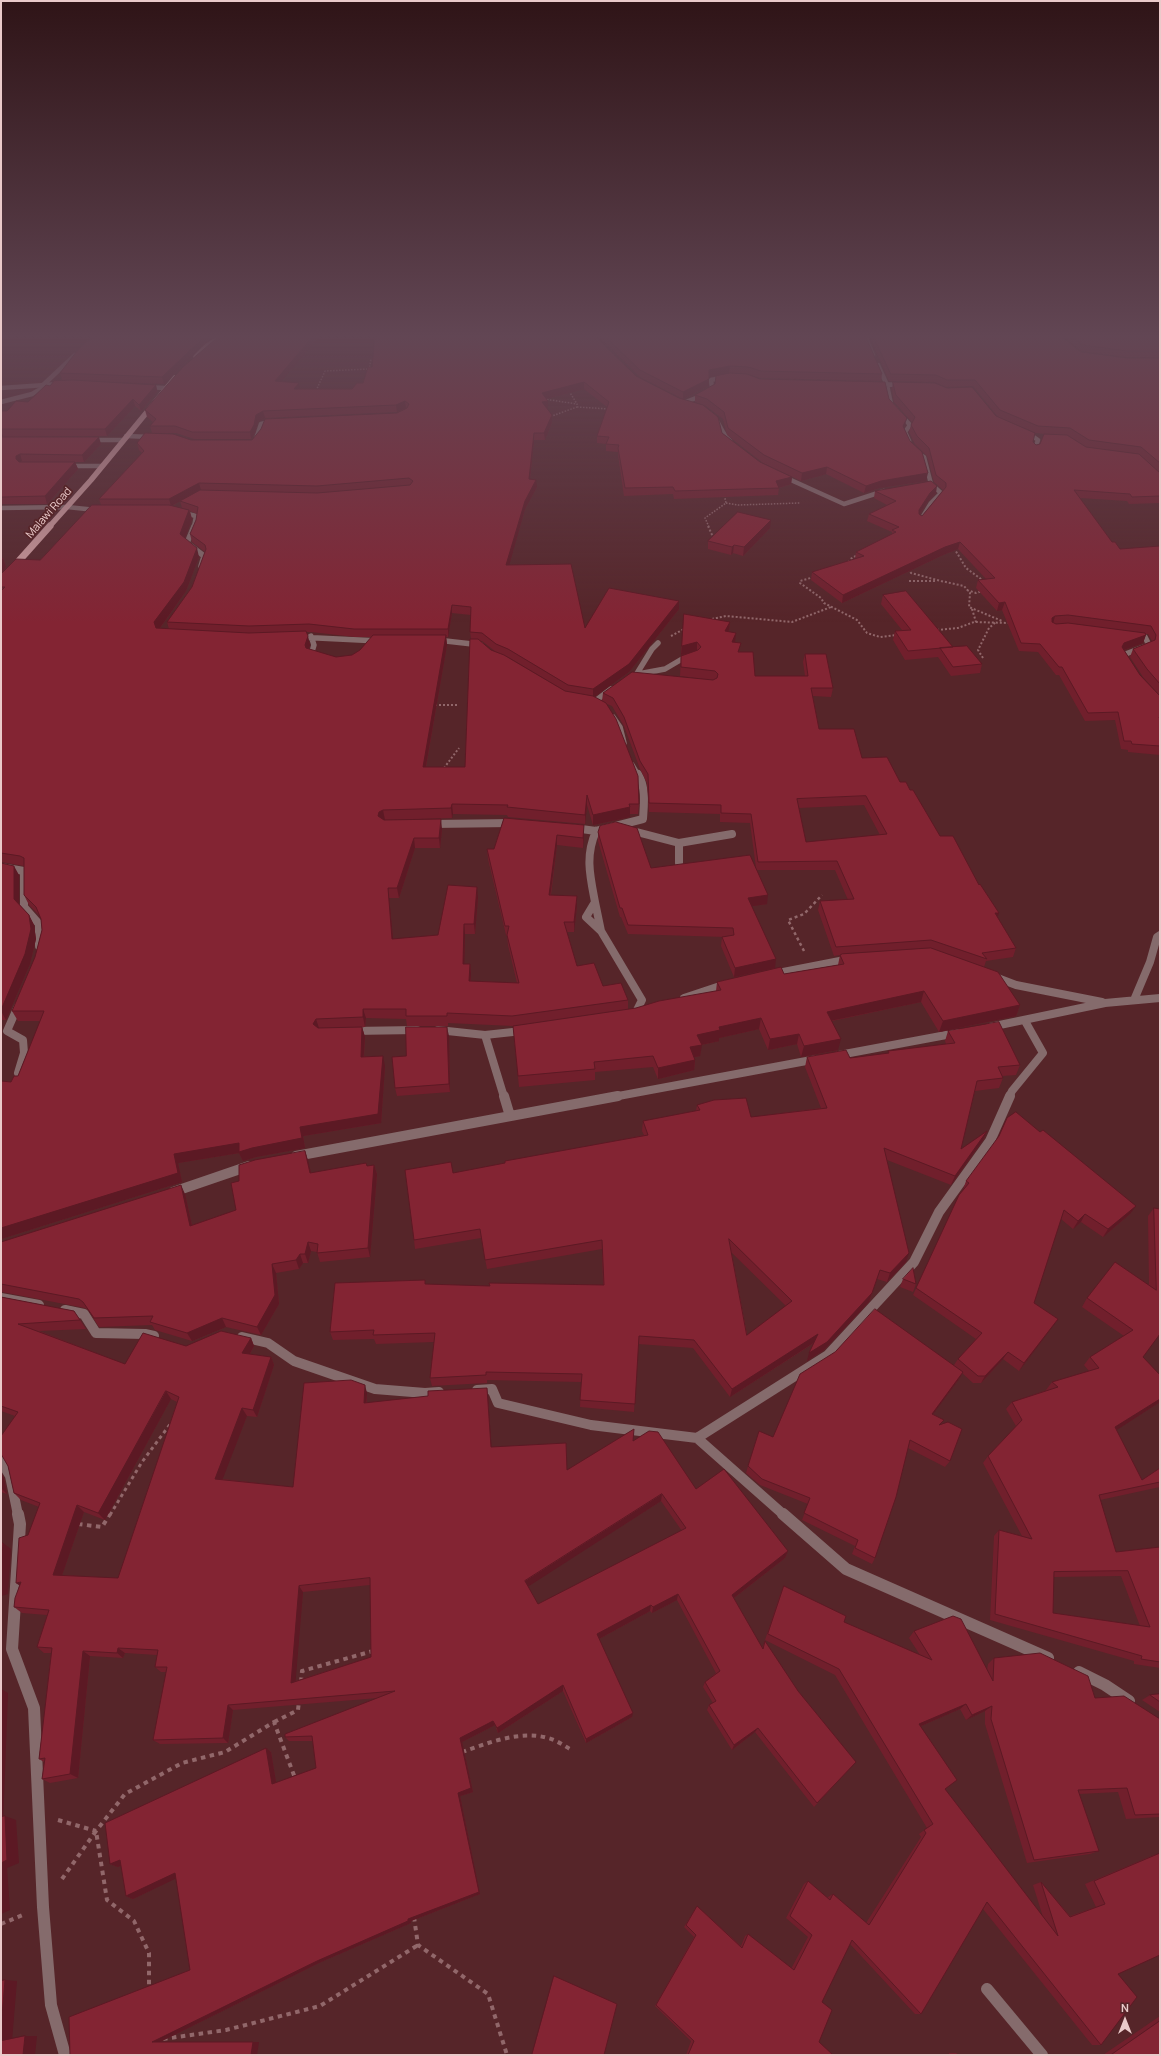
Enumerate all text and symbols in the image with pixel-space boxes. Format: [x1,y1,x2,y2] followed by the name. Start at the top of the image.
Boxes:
[23,485,75,541] street label: Malawi Road
[1105,2000,1145,2040] north arrow
[1121,2000,1129,2015] text: N

